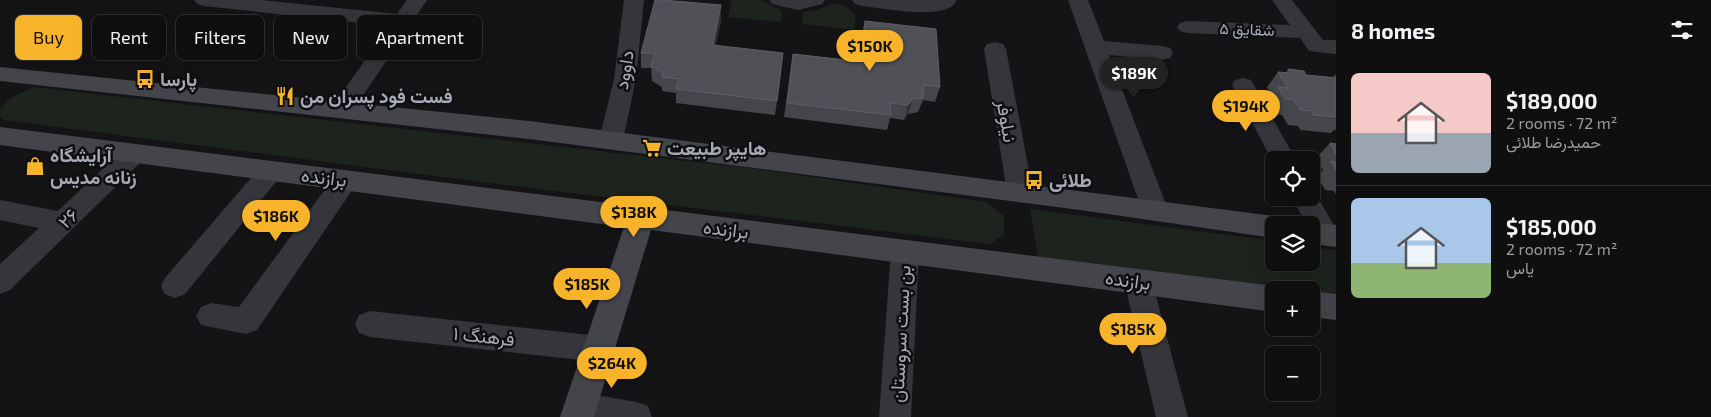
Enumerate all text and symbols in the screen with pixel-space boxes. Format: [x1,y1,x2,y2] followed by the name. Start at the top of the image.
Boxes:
[15,15,82,60] chip: Buy
[92,15,166,60] chip: Rent
[176,15,264,60] chip: Filters
[274,15,347,60] chip: New
[357,15,482,60] chip: Apartment
[1668,16,1696,44] icon: filters
[1219,18,1275,41] street label: شقایق ۵
[1351,18,1435,43] text: 8 homes
[835,30,905,72] pin: $150K
[847,36,893,55] text: $150K
[609,49,639,91] street label: داوود
[1099,56,1169,99] pin: $189K
[1111,63,1157,82] text: $189K
[160,67,197,93] place label: پارسا
[134,68,156,90] bus stop icon: پارسا
[300,84,453,110] place label: فست فود پسران من
[274,85,296,107] restaurant icon: فست فود پسران من
[1506,88,1598,113] text: $189,000
[1211,90,1281,132] pin: $194K
[1391,93,1451,153] icon: home
[1223,96,1269,115] text: $194K
[991,97,1023,144] street label: نیلوفر
[1506,113,1617,132] text: 2 rooms · 72 m²
[1506,132,1601,151] text: حمیدرضا طلائی
[667,136,766,162] place label: هایپر طبیعت
[641,137,663,159] supermarket icon: هایپر طبیعت
[50,143,137,190] place label: آرایشگاه زنانه مدیس
[1265,151,1320,401] map controls
[1265,151,1320,206] button: locate
[24,155,46,177] shop icon: آرایشگاه زنانه مدیس
[300,162,348,192] street label: برازنده
[1049,168,1092,192] place label: طلائی
[1023,169,1045,191] bus stop icon: طلائی
[599,196,669,238] pin: $138K
[241,200,311,242] pin: $186K
[611,202,657,221] text: $138K
[53,203,83,233] street label: ۲۶
[253,206,299,225] text: $186K
[702,214,750,244] street label: برازنده
[1506,214,1597,239] text: $185,000
[1265,216,1320,271] button: layers
[1391,218,1451,278] icon: home
[1506,239,1617,258] text: 2 rooms · 72 m²
[1506,258,1534,277] text: یاس
[884,265,916,403] street label: بن بست سروستان
[1104,265,1152,295] street label: برازنده
[552,268,622,310] pin: $185K
[564,274,610,293] text: $185K
[1265,281,1320,336] button: +
[1098,312,1168,355] pin: $185K
[1110,319,1156,338] text: $185K
[452,321,516,351] street label: فرهنگ ۱
[577,346,647,389] pin: $264K
[1265,346,1320,401] button: −
[588,353,636,372] text: $264K

